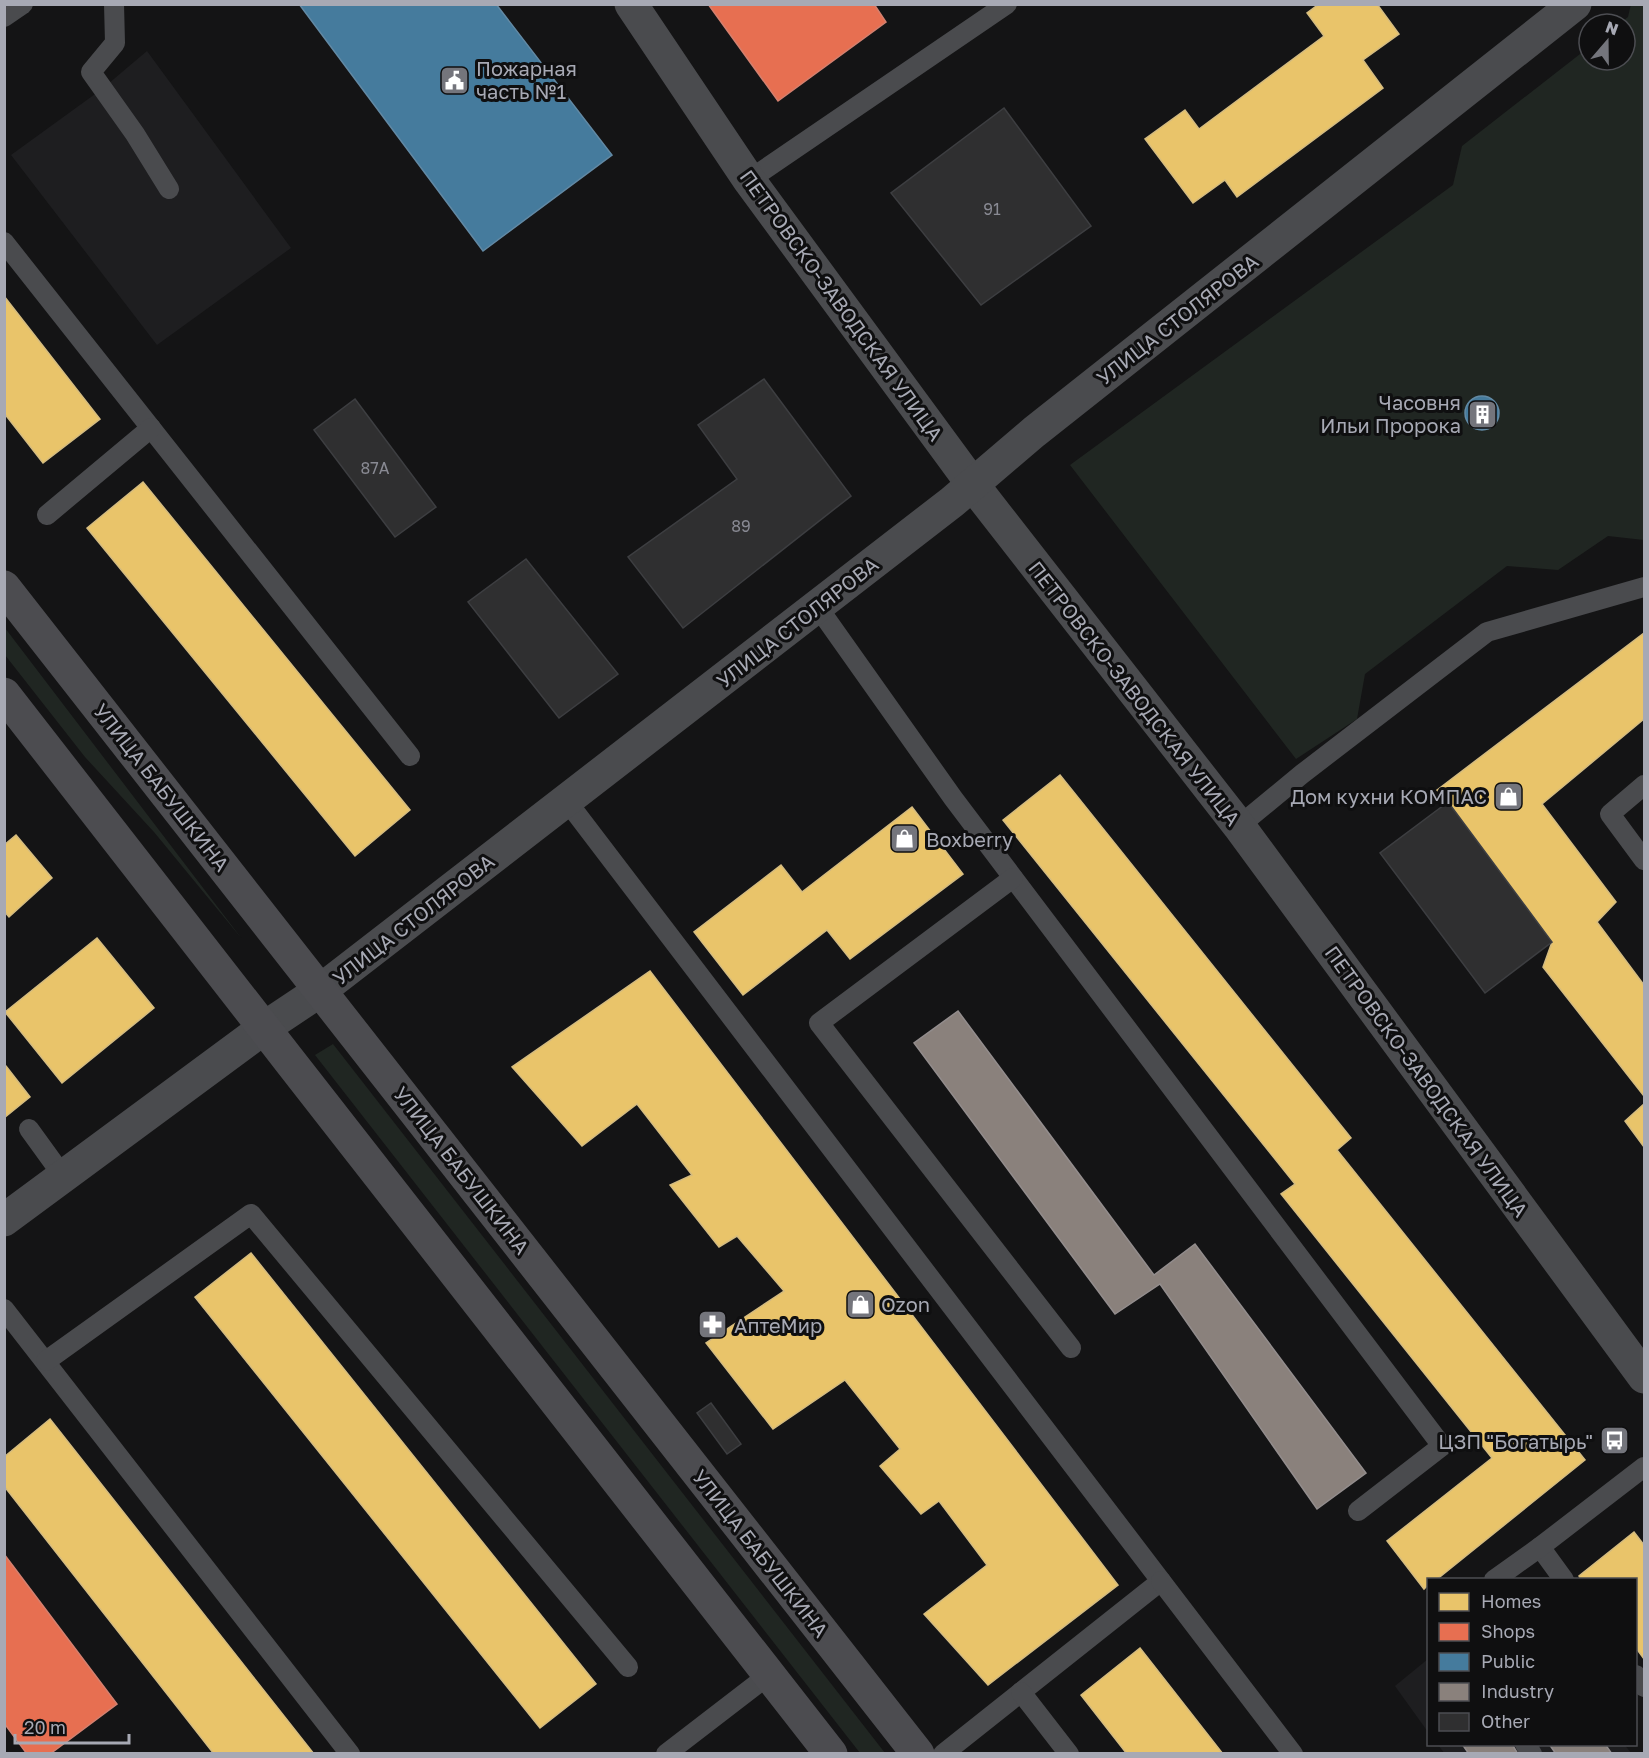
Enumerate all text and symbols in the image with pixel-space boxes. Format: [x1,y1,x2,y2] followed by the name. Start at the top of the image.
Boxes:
[1577,12,1637,72] north arrow
[1603,16,1621,39] text: N
[476,56,577,103] place label: Пожарная часть №1
[439,64,471,96] public building icon: Пожарная часть №1
[736,165,948,445] street label: ПЕТРОВСКО-ЗАВОДСКАЯ УЛИЦА
[983,199,1001,219] house number: 91
[1091,248,1263,390] street label: УЛИЦА СТОЛЯРОВА
[1320,390,1461,437] place label: Часовня Ильи Пророка
[1466,398,1498,430] building icon: Часовня Ильи Пророка
[361,458,390,478] house number: 87А
[731,516,751,536] house number: 89
[711,551,883,693] street label: УЛИЦА СТОЛЯРОВА
[1024,556,1246,830] street label: ПЕТРОВСКО-ЗАВОДСКАЯ УЛИЦА
[89,699,235,875] street label: УЛИЦА БАБУШКИНА
[1492,780,1524,812] shop icon: Дом кухни КОМПАС
[1291,784,1487,808] place label: Дом кухни КОМПАС
[889,823,921,855] shop icon: Boxberry
[926,827,1013,851] place label: Boxberry
[327,848,499,990] street label: УЛИЦА СТОЛЯРОВА
[1321,941,1533,1221] street label: ПЕТРОВСКО-ЗАВОДСКАЯ УЛИЦА
[389,1082,535,1258] street label: УЛИЦА БАБУШКИНА
[844,1288,876,1320] shop icon: Ozon
[881,1292,930,1316] place label: Ozon
[697,1309,729,1341] pharmacy icon: АптеМир
[734,1313,822,1337] place label: АптеМир
[1598,1425,1630,1457] bus stop icon: ЦЗП "Богатырь"
[1438,1429,1593,1453] place label: ЦЗП "Богатырь"
[688,1465,834,1641] street label: УЛИЦА БАБУШКИНА
[1427,1578,1637,1746] legend
[1481,1590,1541,1612] text: Homes
[1481,1620,1535,1642] text: Shops
[1481,1650,1535,1672] text: Public
[1481,1680,1554,1702] text: Industry
[15,1707,129,1745] scale bar
[1481,1710,1530,1732] text: Other
[24,1716,66,1738] text: 20 m

